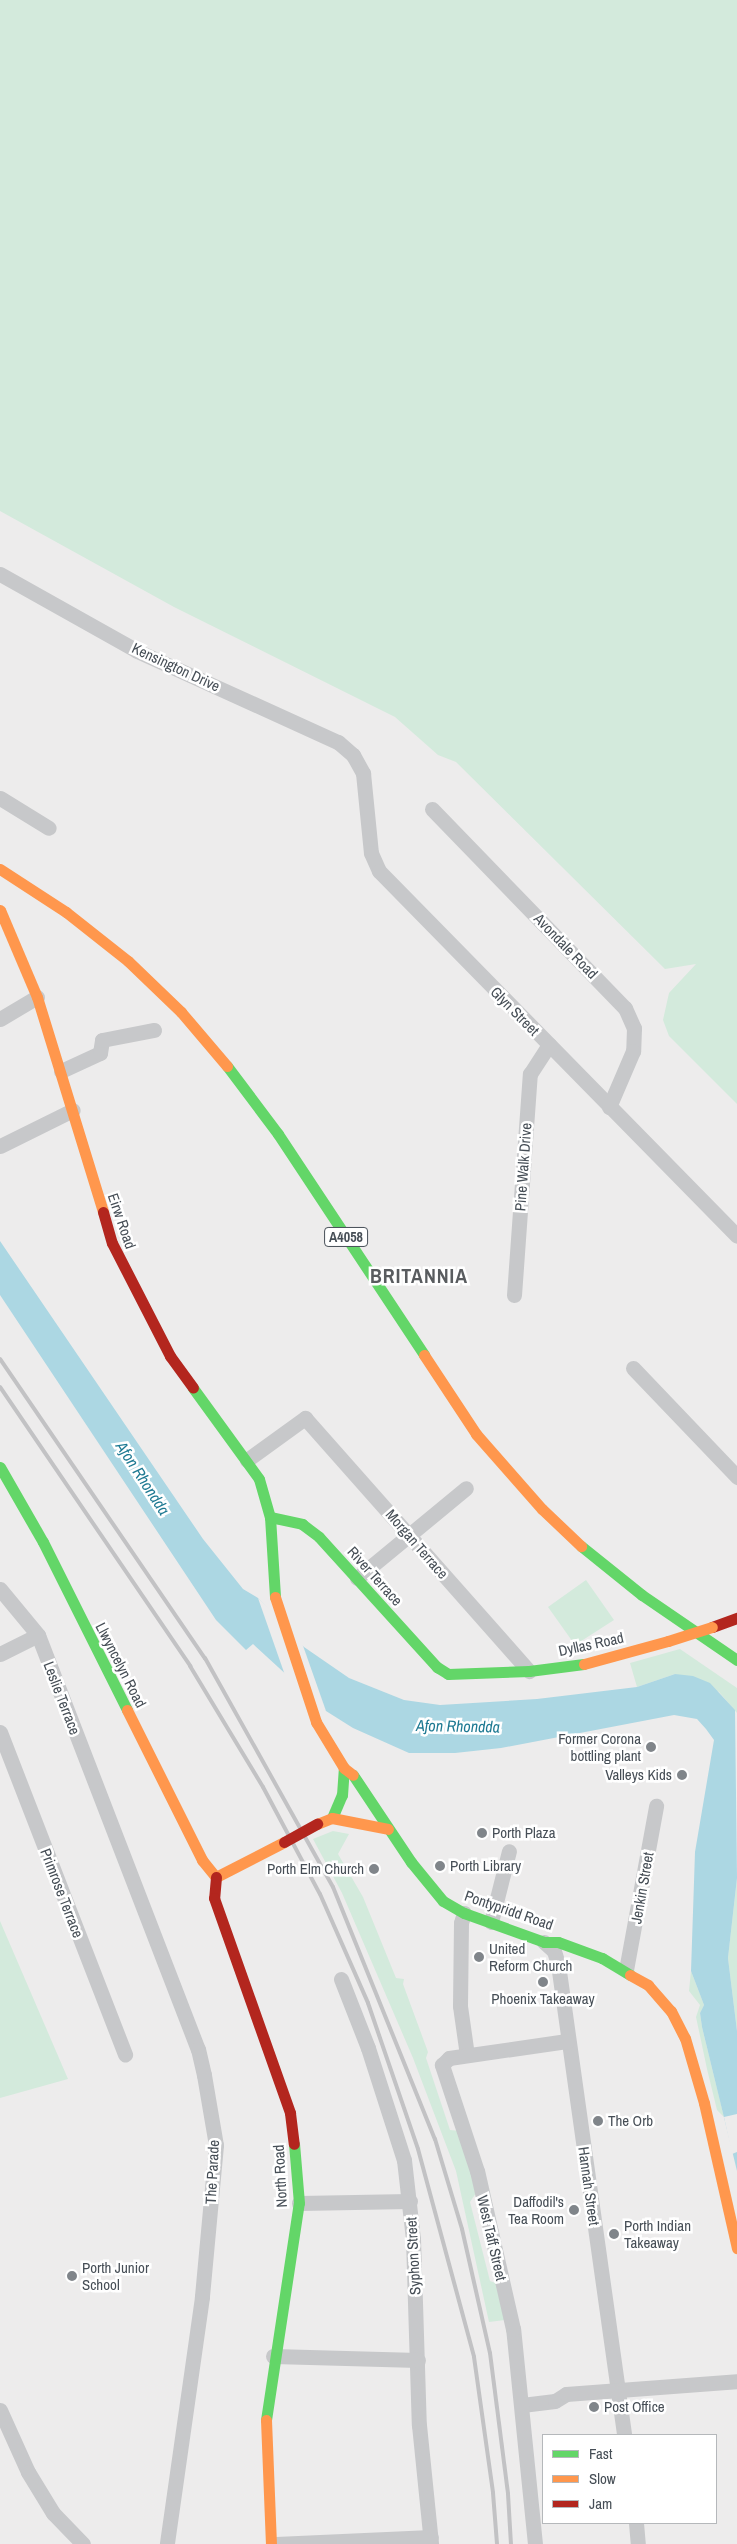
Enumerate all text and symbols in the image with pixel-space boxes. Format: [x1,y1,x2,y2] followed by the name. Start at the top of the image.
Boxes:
[129,639,223,695] street label: Kensington Drive
[530,910,602,982] street label: Avondale Road
[487,983,543,1039] street label: Glyn Street
[511,1122,535,1212] street label: Pine Walk Drive
[104,1191,140,1251] street label: Eirw Road
[324,1226,368,1248] road number: A4058
[369,1263,469,1287] district label: BRITANNIA
[112,1438,174,1518] water label: Afon Rhondda
[382,1506,452,1582] street label: Morgan Terrace
[344,1543,406,1609] street label: River Terrace
[92,1619,150,1711] street label: Llwyncelyn Road
[557,1628,625,1660] street label: Dyllas Road
[40,1659,84,1737] street label: Leslie Terrace
[416,1716,500,1736] water label: Afon Rhondda
[558,1729,641,1764] place label: Former Corona bottling plant
[645,1741,657,1753] marker: Former Corona bottling plant
[605,1766,672,1784] place label: Valleys Kids
[676,1769,688,1781] marker: Valleys Kids
[492,1824,556,1842] place label: Porth Plaza
[476,1827,488,1839] marker: Porth Plaza
[37,1846,87,1940] street label: Primrose Terrace
[627,1851,657,1925] street label: Jenkin Street
[450,1857,521,1875] place label: Porth Library
[267,1860,364,1878] place label: Porth Elm Church
[434,1860,446,1872] marker: Porth Library
[368,1863,380,1875] marker: Porth Elm Church
[462,1886,556,1934] street label: Pontypridd Road
[489,1939,572,1974] place label: United Reform Church
[473,1951,485,1963] marker: United Reform Church
[537,1976,549,1988] marker: Phoenix Takeaway
[491,1990,595,2008] place label: Phoenix Takeaway
[608,2112,653,2130] place label: The Orb
[592,2115,604,2127] marker: The Orb
[201,2139,223,2205] street label: The Parade
[269,2144,291,2208] street label: North Road
[575,2145,603,2227] street label: Hannah Street
[508,2192,564,2227] place label: Daffodil's Tea Room
[473,2193,511,2283] street label: West Taff Street
[568,2204,580,2216] marker: Daffodil's Tea Room
[624,2216,691,2251] place label: Porth Indian Takeaway
[402,2217,424,2295] street label: Syphon Street
[608,2228,620,2240] marker: Porth Indian Takeaway
[82,2258,149,2293] place label: Porth Junior School
[66,2270,78,2282] marker: Porth Junior School
[604,2398,665,2416] place label: Post Office
[588,2401,600,2413] marker: Post Office
[542,2434,717,2524] legend
[589,2443,612,2464] text: Fast
[589,2468,616,2489] text: Slow
[589,2493,612,2514] text: Jam

